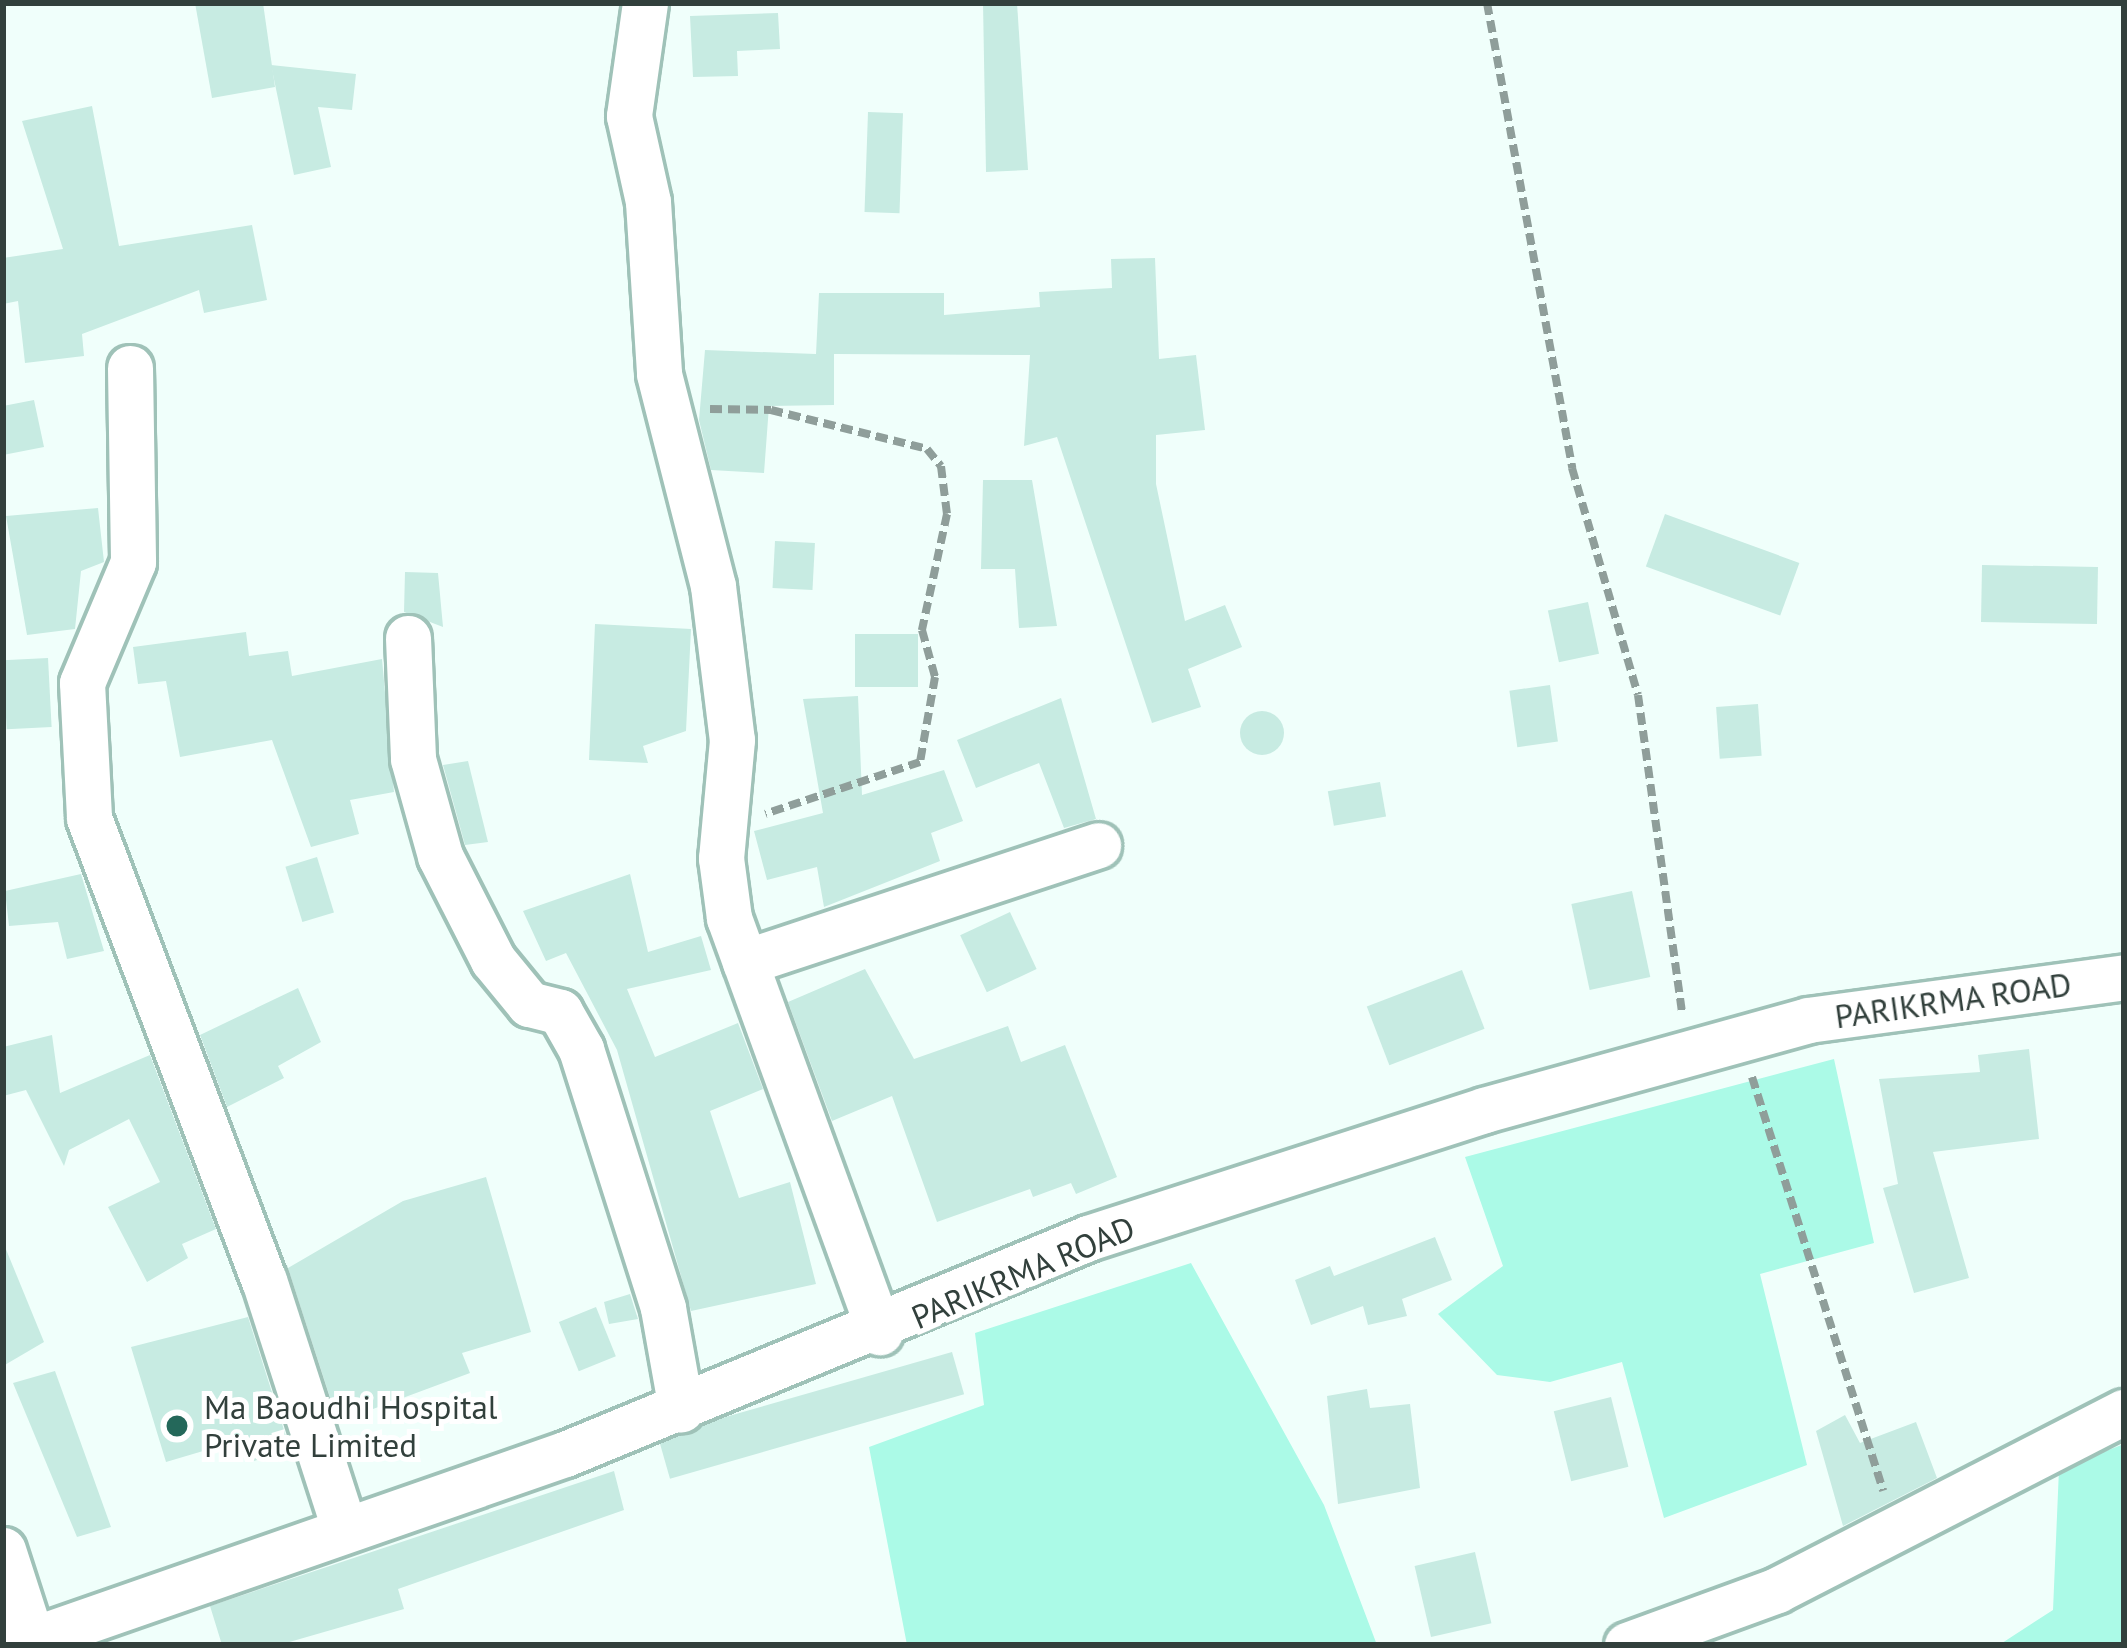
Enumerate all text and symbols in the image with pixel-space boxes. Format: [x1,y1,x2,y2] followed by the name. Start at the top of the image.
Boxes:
[1832,964,2074,1036] street label: PARIKRMA ROAD
[905,1207,1141,1337] street label: PARIKRMA ROAD
[204,1387,498,1465] place label: Ma Baoudhi Hospital Private Limited
[161,1410,193,1442] marker: Ma Baoudhi Hospital Private Limited

